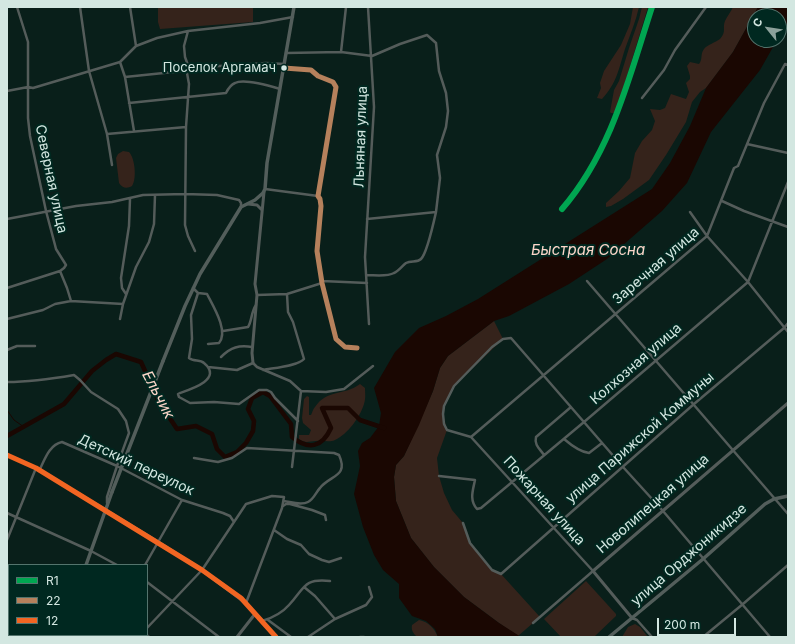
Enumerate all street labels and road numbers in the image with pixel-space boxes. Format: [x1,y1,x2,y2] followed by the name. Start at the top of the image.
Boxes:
[351,86,371,188] street label: Льняная улица
[31,123,71,235] street label: Северная улица
[609,224,703,308] street label: Заречная улица
[587,320,685,408] street label: Колхозная улица
[562,369,718,507] street label: улица Парижской Коммуны
[75,431,197,499] street label: Детский переулок
[593,451,713,557] street label: Новолипецкая улица
[500,453,588,549] street label: Пожарная улица
[628,500,750,610] street label: улица Орджоникидзе

